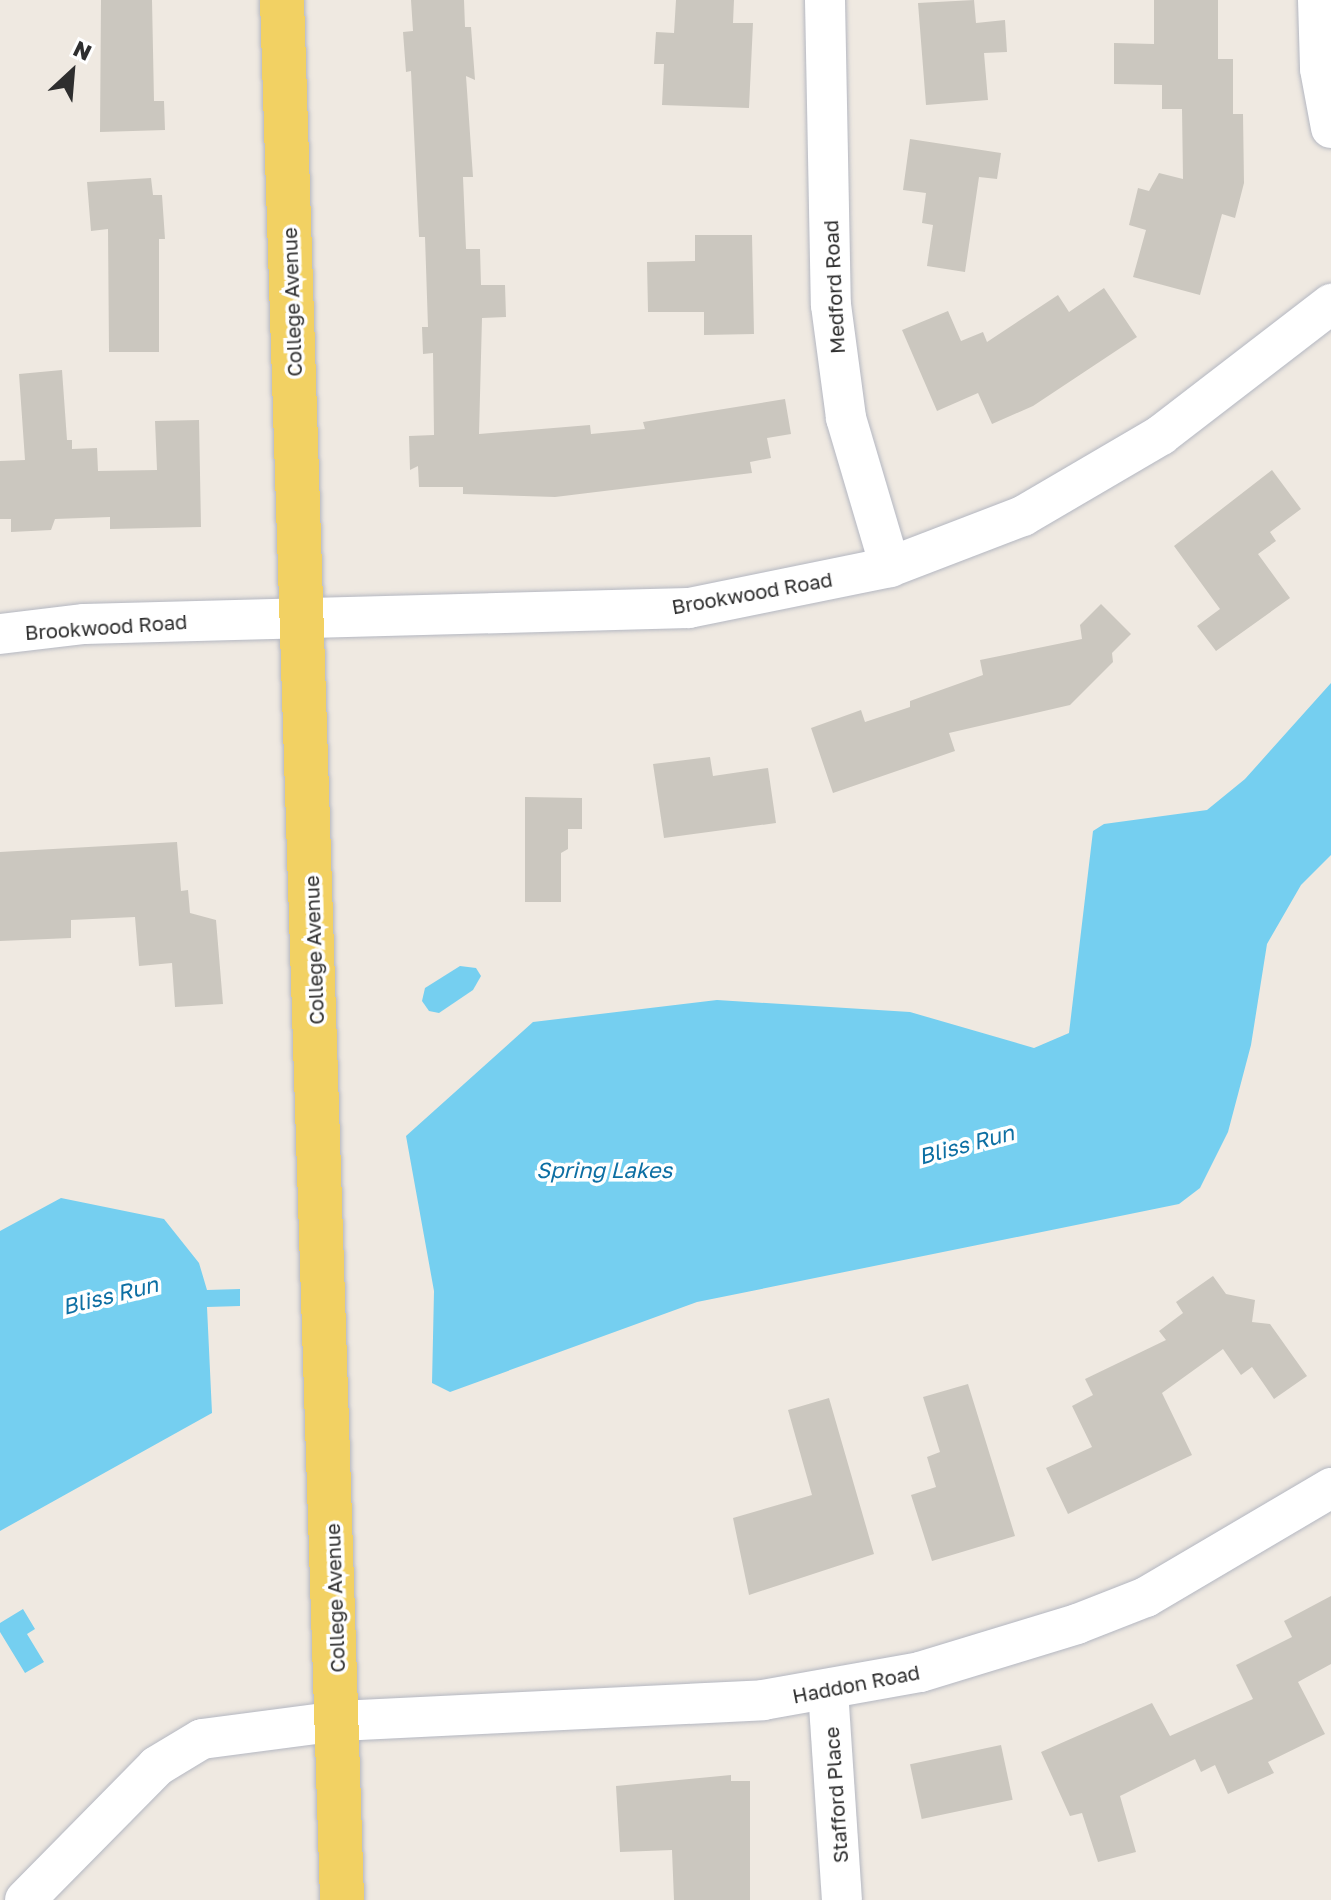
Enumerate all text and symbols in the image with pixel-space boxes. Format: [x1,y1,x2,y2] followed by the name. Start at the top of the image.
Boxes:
[32,32,112,112] north arrow
[69,34,96,66] text: N
[819,219,849,355] street label: Medford Road
[277,227,307,377] street label: College Avenue
[670,567,834,619] street label: Brookwood Road
[24,609,188,645] street label: Brookwood Road
[299,875,329,1025] street label: College Avenue
[915,1119,1017,1169] water label: Bliss Run
[536,1157,672,1183] water label: Spring Lakes
[59,1270,161,1320] water label: Bliss Run
[320,1523,350,1673] street label: College Avenue
[790,1660,922,1708] street label: Haddon Road
[819,1726,853,1864] street label: Stafford Place

